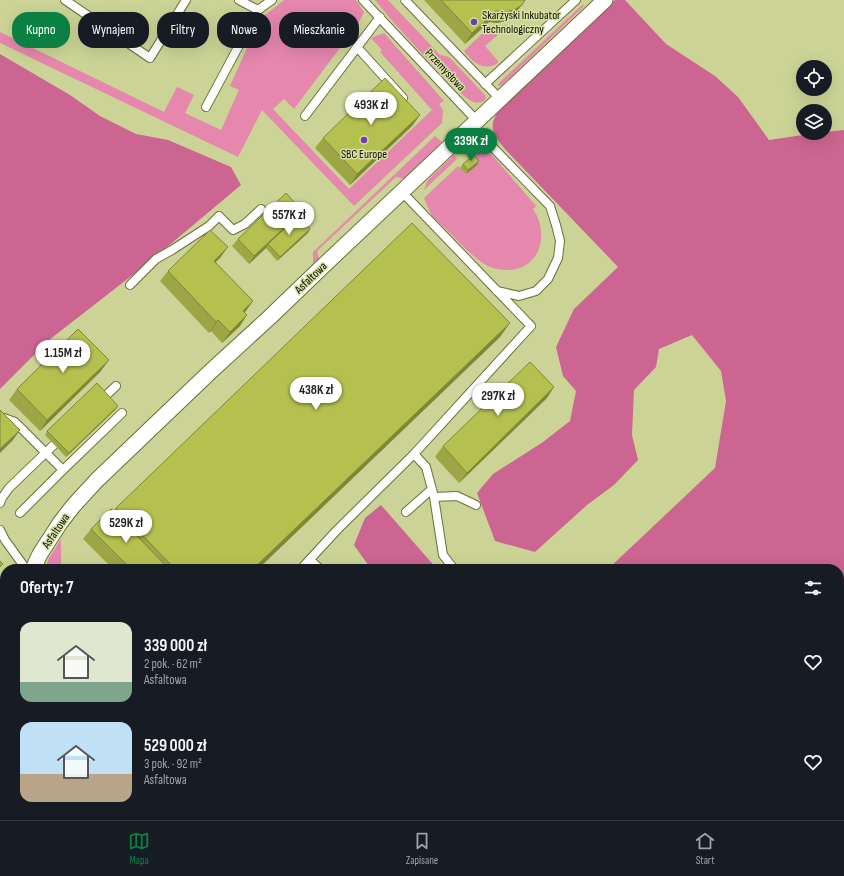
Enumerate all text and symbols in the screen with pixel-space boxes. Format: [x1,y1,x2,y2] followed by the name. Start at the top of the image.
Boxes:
[482,8,561,37] place label: Skarżyski Inkubator Technologiczny
[12,12,70,48] chip: Kupno
[78,12,149,48] chip: Wynajem
[157,12,209,48] chip: Filtry
[217,12,271,48] chip: Nowe
[279,12,359,48] chip: Mieszkanie
[469,17,479,27] marker: Skarżyski Inkubator Technologiczny
[422,46,469,95] street label: Przemysłowa
[796,60,832,140] map controls
[796,60,832,96] button: locate
[334,92,408,126] pin: 493K zł
[354,97,388,113] text: 493K zł
[796,104,832,140] button: layers
[434,128,508,162] pin: 339K zł
[454,133,488,149] text: 339K zł
[359,135,369,145] marker: SBC Europe
[341,147,387,162] place label: SBC Europe
[252,202,326,236] pin: 557K zł
[272,207,306,223] text: 557K zł
[291,259,331,298] street label: Asfaltowa
[22,340,104,374] pin: 1.15M zł
[44,345,82,361] text: 1.15M zł
[279,377,353,411] pin: 438K zł
[299,382,333,398] text: 438K zł
[461,383,535,417] pin: 297K zł
[481,388,515,404] text: 297K zł
[38,510,73,552] street label: Asfaltowa
[89,510,163,544] pin: 529K zł
[109,515,143,531] text: 529K zł
[802,577,824,599] icon: filters
[20,578,73,598] text: Oferty: 7
[144,636,207,656] text: 339 000 zł
[52,638,100,686] icon: home
[802,651,824,673] icon: heart
[144,656,202,672] text: 2 pok. · 62 m²
[144,672,187,688] text: Asfaltowa
[144,736,207,756] text: 529 000 zł
[52,738,100,786] icon: home
[802,751,824,773] icon: heart
[144,756,202,772] text: 3 pok. · 92 m²
[144,772,187,788] text: Asfaltowa
[128,830,150,867] tab: Mapa
[406,830,438,867] tab: Zapisane
[694,830,716,867] tab: Start

